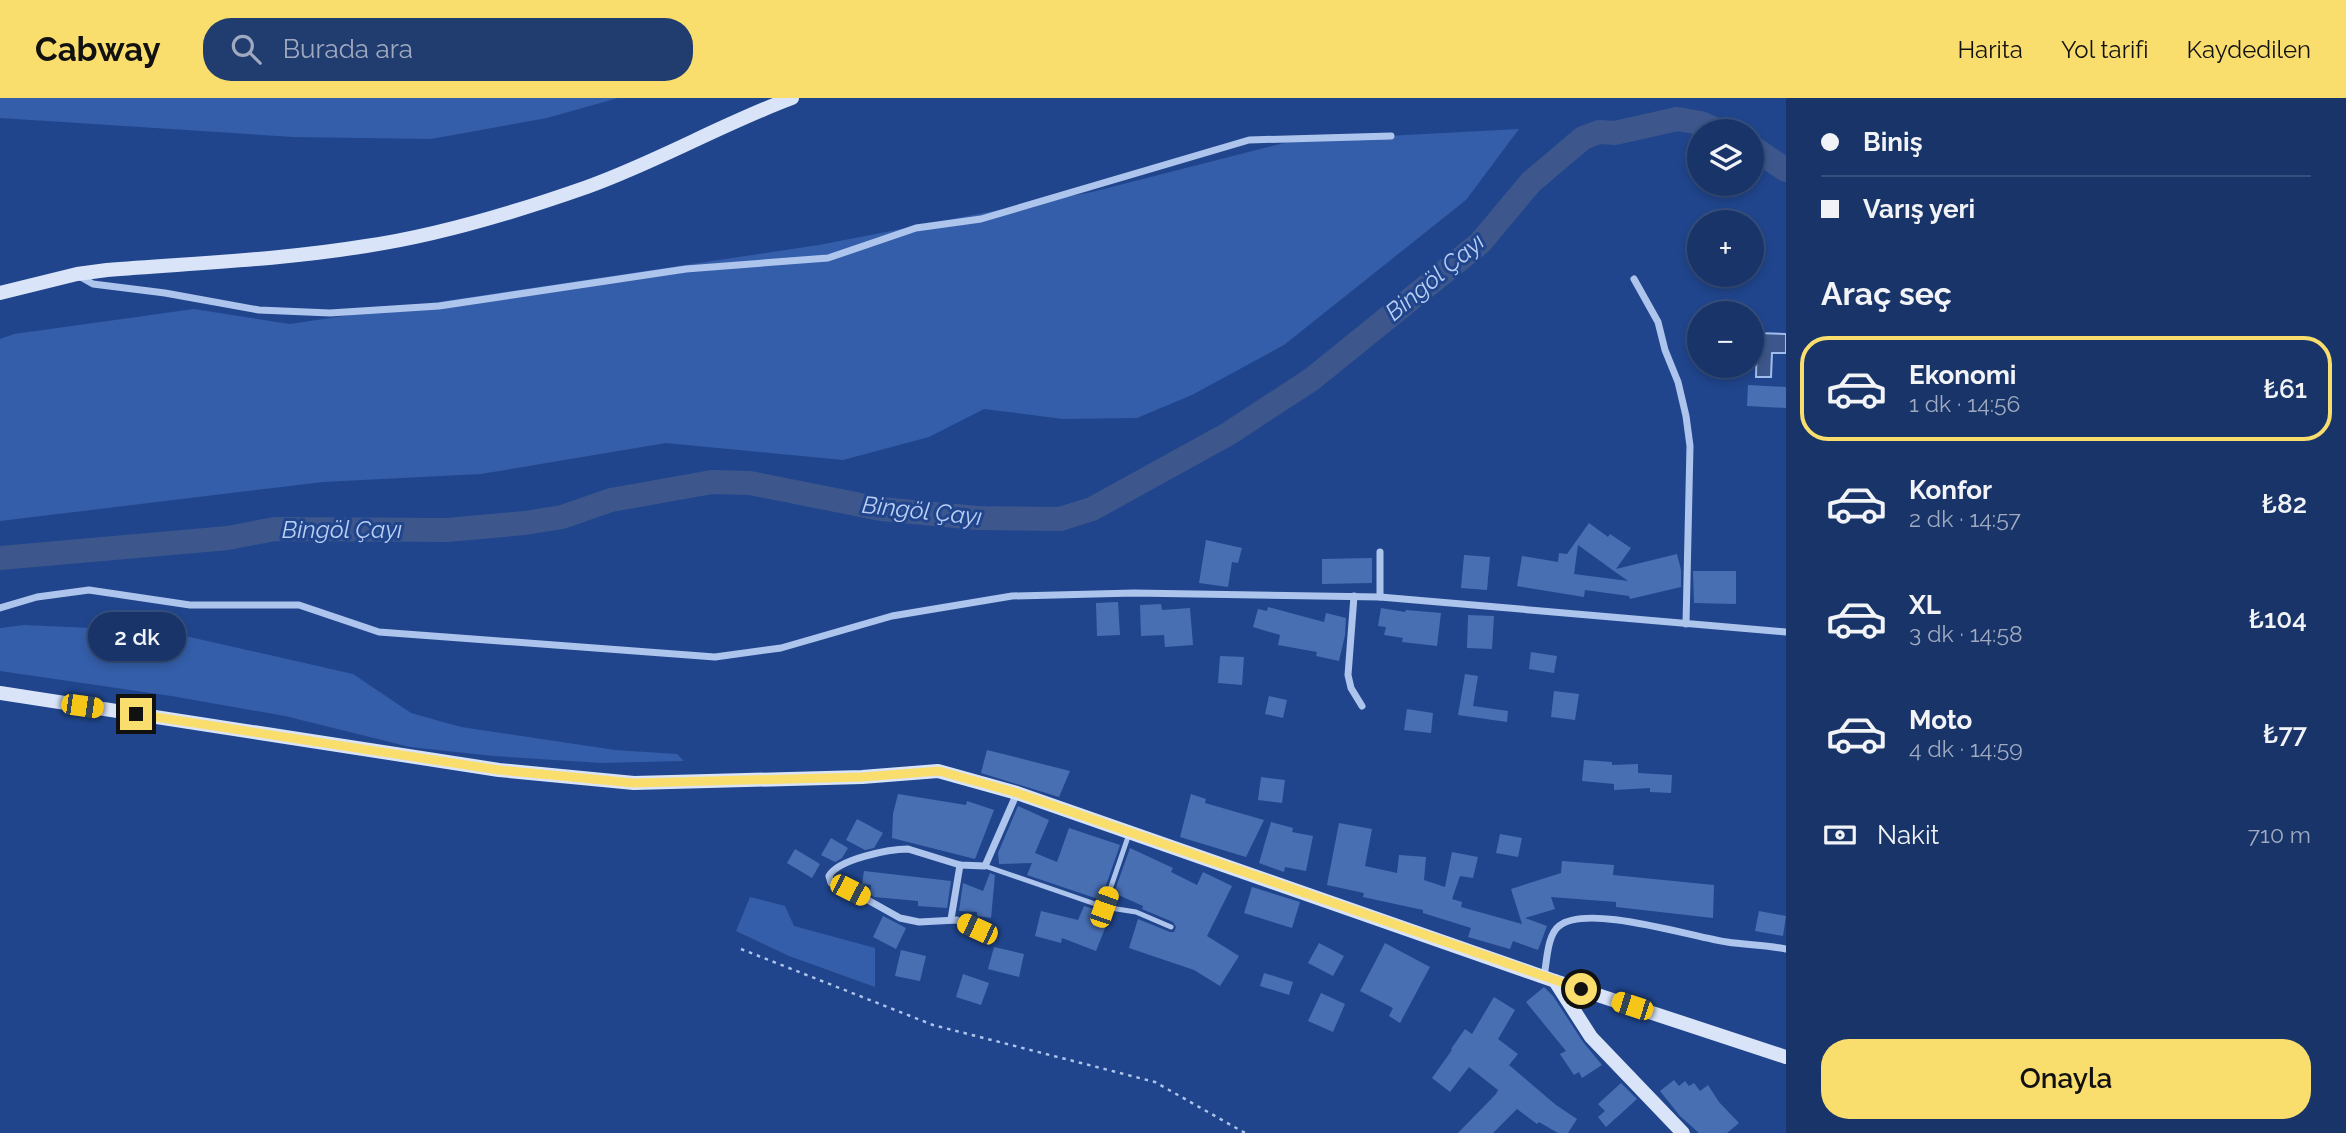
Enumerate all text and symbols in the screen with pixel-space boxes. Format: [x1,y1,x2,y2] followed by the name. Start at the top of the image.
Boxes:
[203,18,693,81] search box
[35,30,161,69] text: Cabway
[227,30,265,68] icon: search
[283,34,413,64] text: Burada ara
[1957,35,2023,64] text: Harita
[2061,35,2149,64] text: Yol tarifi
[2187,35,2311,64] text: Kaydedilen
[1687,119,1764,378] map controls
[1687,119,1764,196] button: layers
[1863,127,1923,157] text: Biniş
[1863,194,1975,224] text: Varış yeri
[1687,210,1764,287] button: +
[1379,227,1490,326] water label: Bingöl Çayı
[1821,275,1952,312] text: Araç seç
[1687,301,1764,378] button: −
[1825,357,1888,420] icon: car
[1909,360,2017,390] text: Ekonomi
[2264,374,2307,404] text: ₺61
[1909,390,2020,417] text: 1 dk · 14:56
[1825,472,1888,535] icon: car
[1909,475,1992,505] text: Konfor
[2262,489,2307,519] text: ₺82
[861,490,983,531] water label: Bingöl Çayı
[1909,505,2021,532] text: 2 dk · 14:57
[282,515,402,544] water label: Bingöl Çayı
[1825,587,1888,650] icon: car
[1909,590,1941,620] text: XL
[2249,604,2307,634] text: ₺104
[87,612,185,662] callout: 2 dk
[1909,620,2023,647] text: 3 dk · 14:58
[114,623,160,650] text: 2 dk
[60,693,105,719] car
[120,698,152,730] route end
[1825,702,1888,765] icon: car
[1909,705,1972,735] text: Moto
[2263,719,2307,749] text: ₺77
[1909,735,2023,762] text: 4 dk · 14:59
[1821,816,1859,854] icon: cash
[1877,820,1939,850] text: Nakit
[2248,821,2311,848] text: 710 m
[827,871,874,909] car
[1088,884,1121,930] car
[954,911,1001,947] car
[1565,973,1597,1005] route start
[1609,990,1656,1022] car
[1821,1039,2311,1119] button: Onayla

